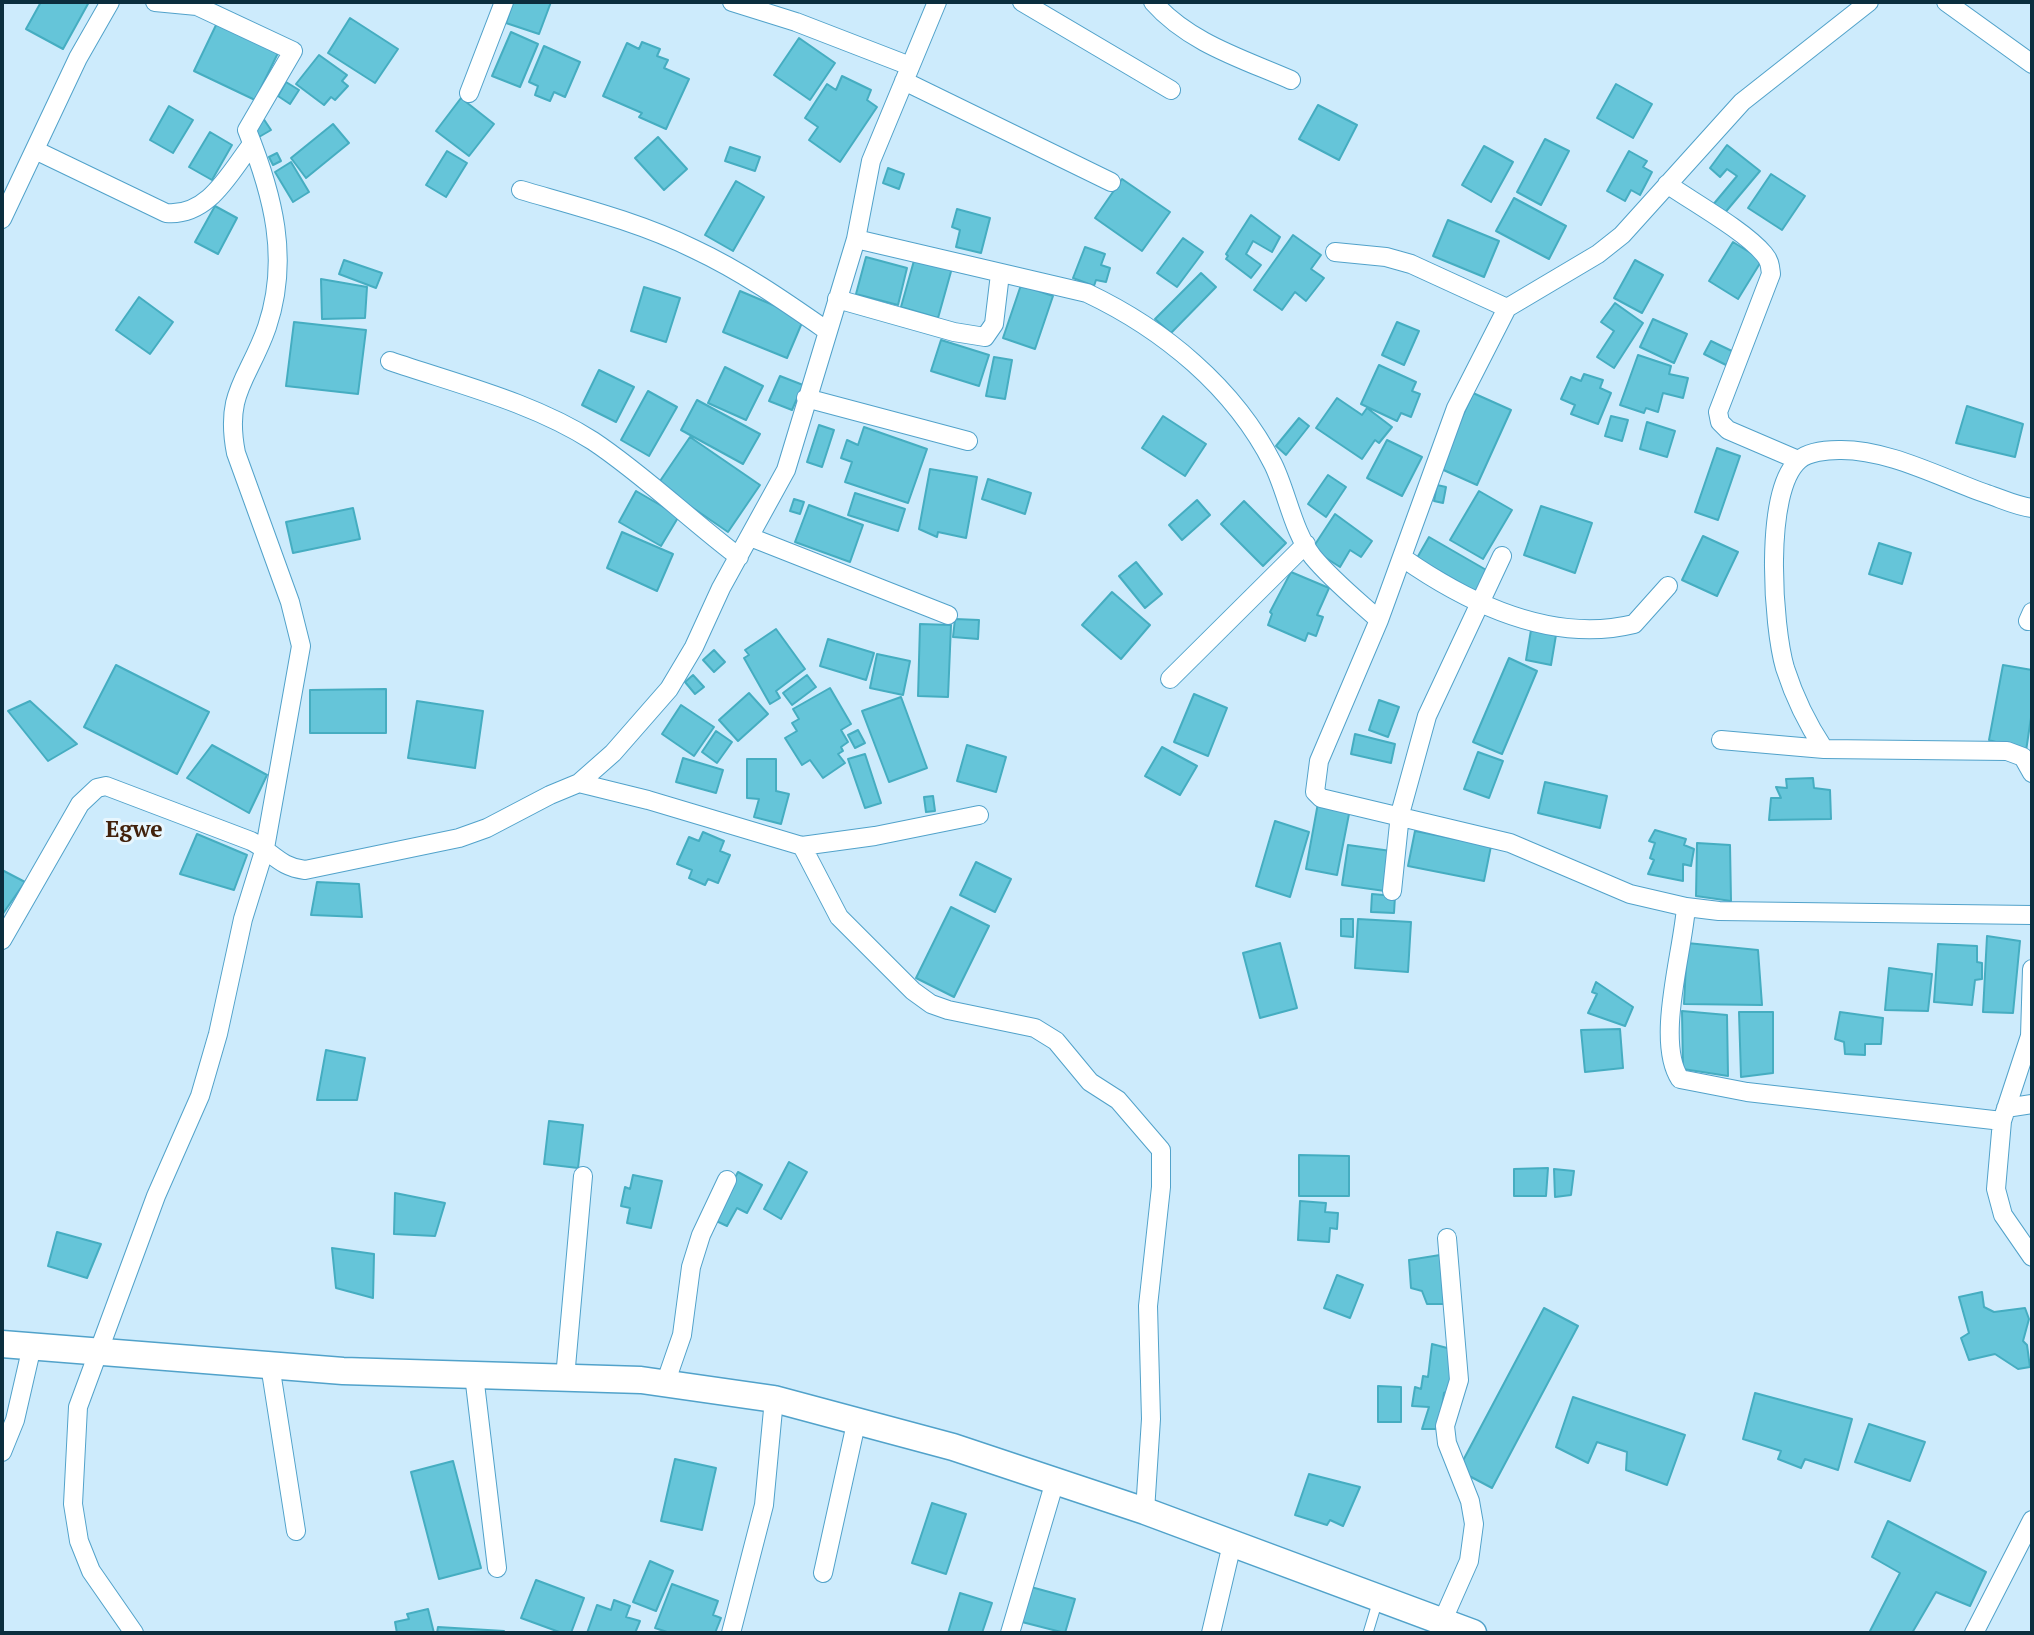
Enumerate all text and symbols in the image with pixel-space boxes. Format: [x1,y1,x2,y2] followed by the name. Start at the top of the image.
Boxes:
[106,816,162,844] district label: Egwe

